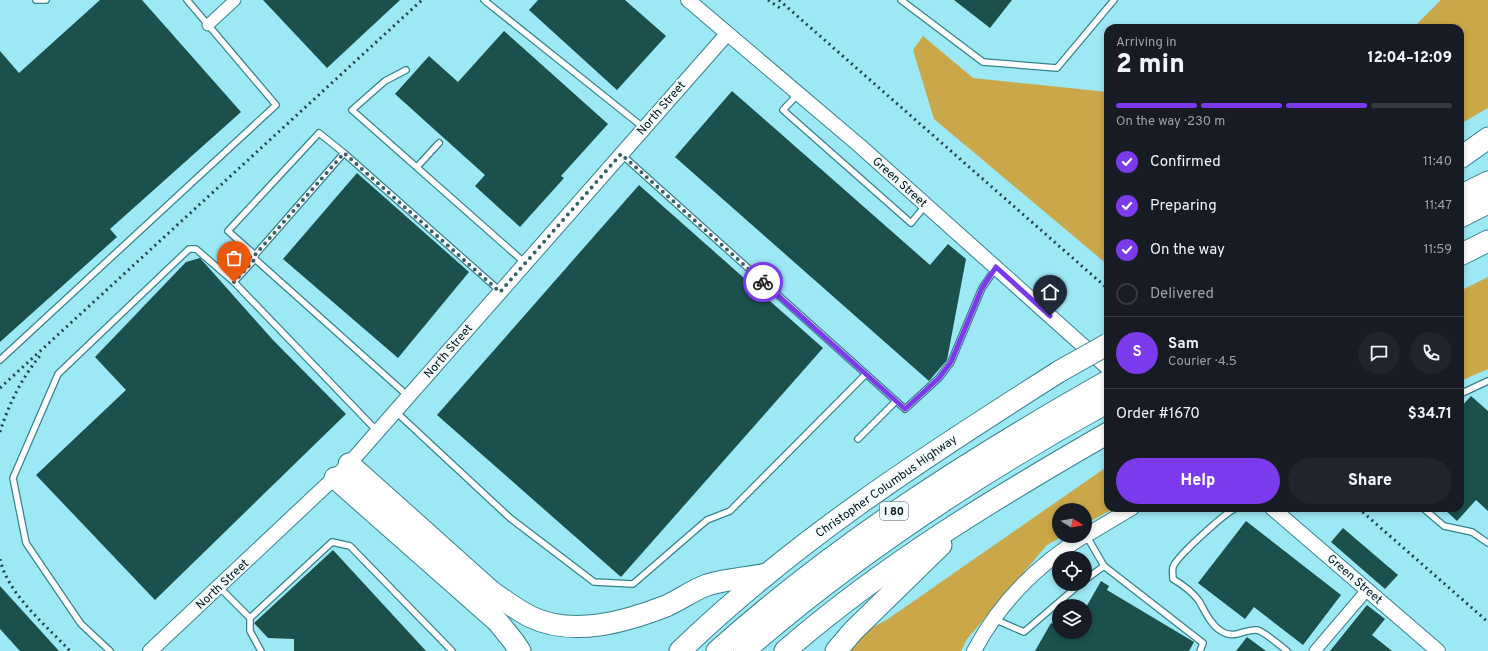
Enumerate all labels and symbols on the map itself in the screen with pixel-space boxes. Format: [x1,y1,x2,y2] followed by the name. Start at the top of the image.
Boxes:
[634,78,690,139] street label: North Street
[869,154,930,212] street label: Green Street
[217,241,251,282] pin
[743,262,783,302] courier
[1033,275,1067,316] pin
[421,321,477,382] street label: North Street
[813,432,960,542] street label: Christopher Columbus Highway
[880,502,908,520] road number: I 80
[1052,503,1092,543] north arrow
[1323,551,1385,608] street label: Green Street
[193,556,253,613] street label: North Street

